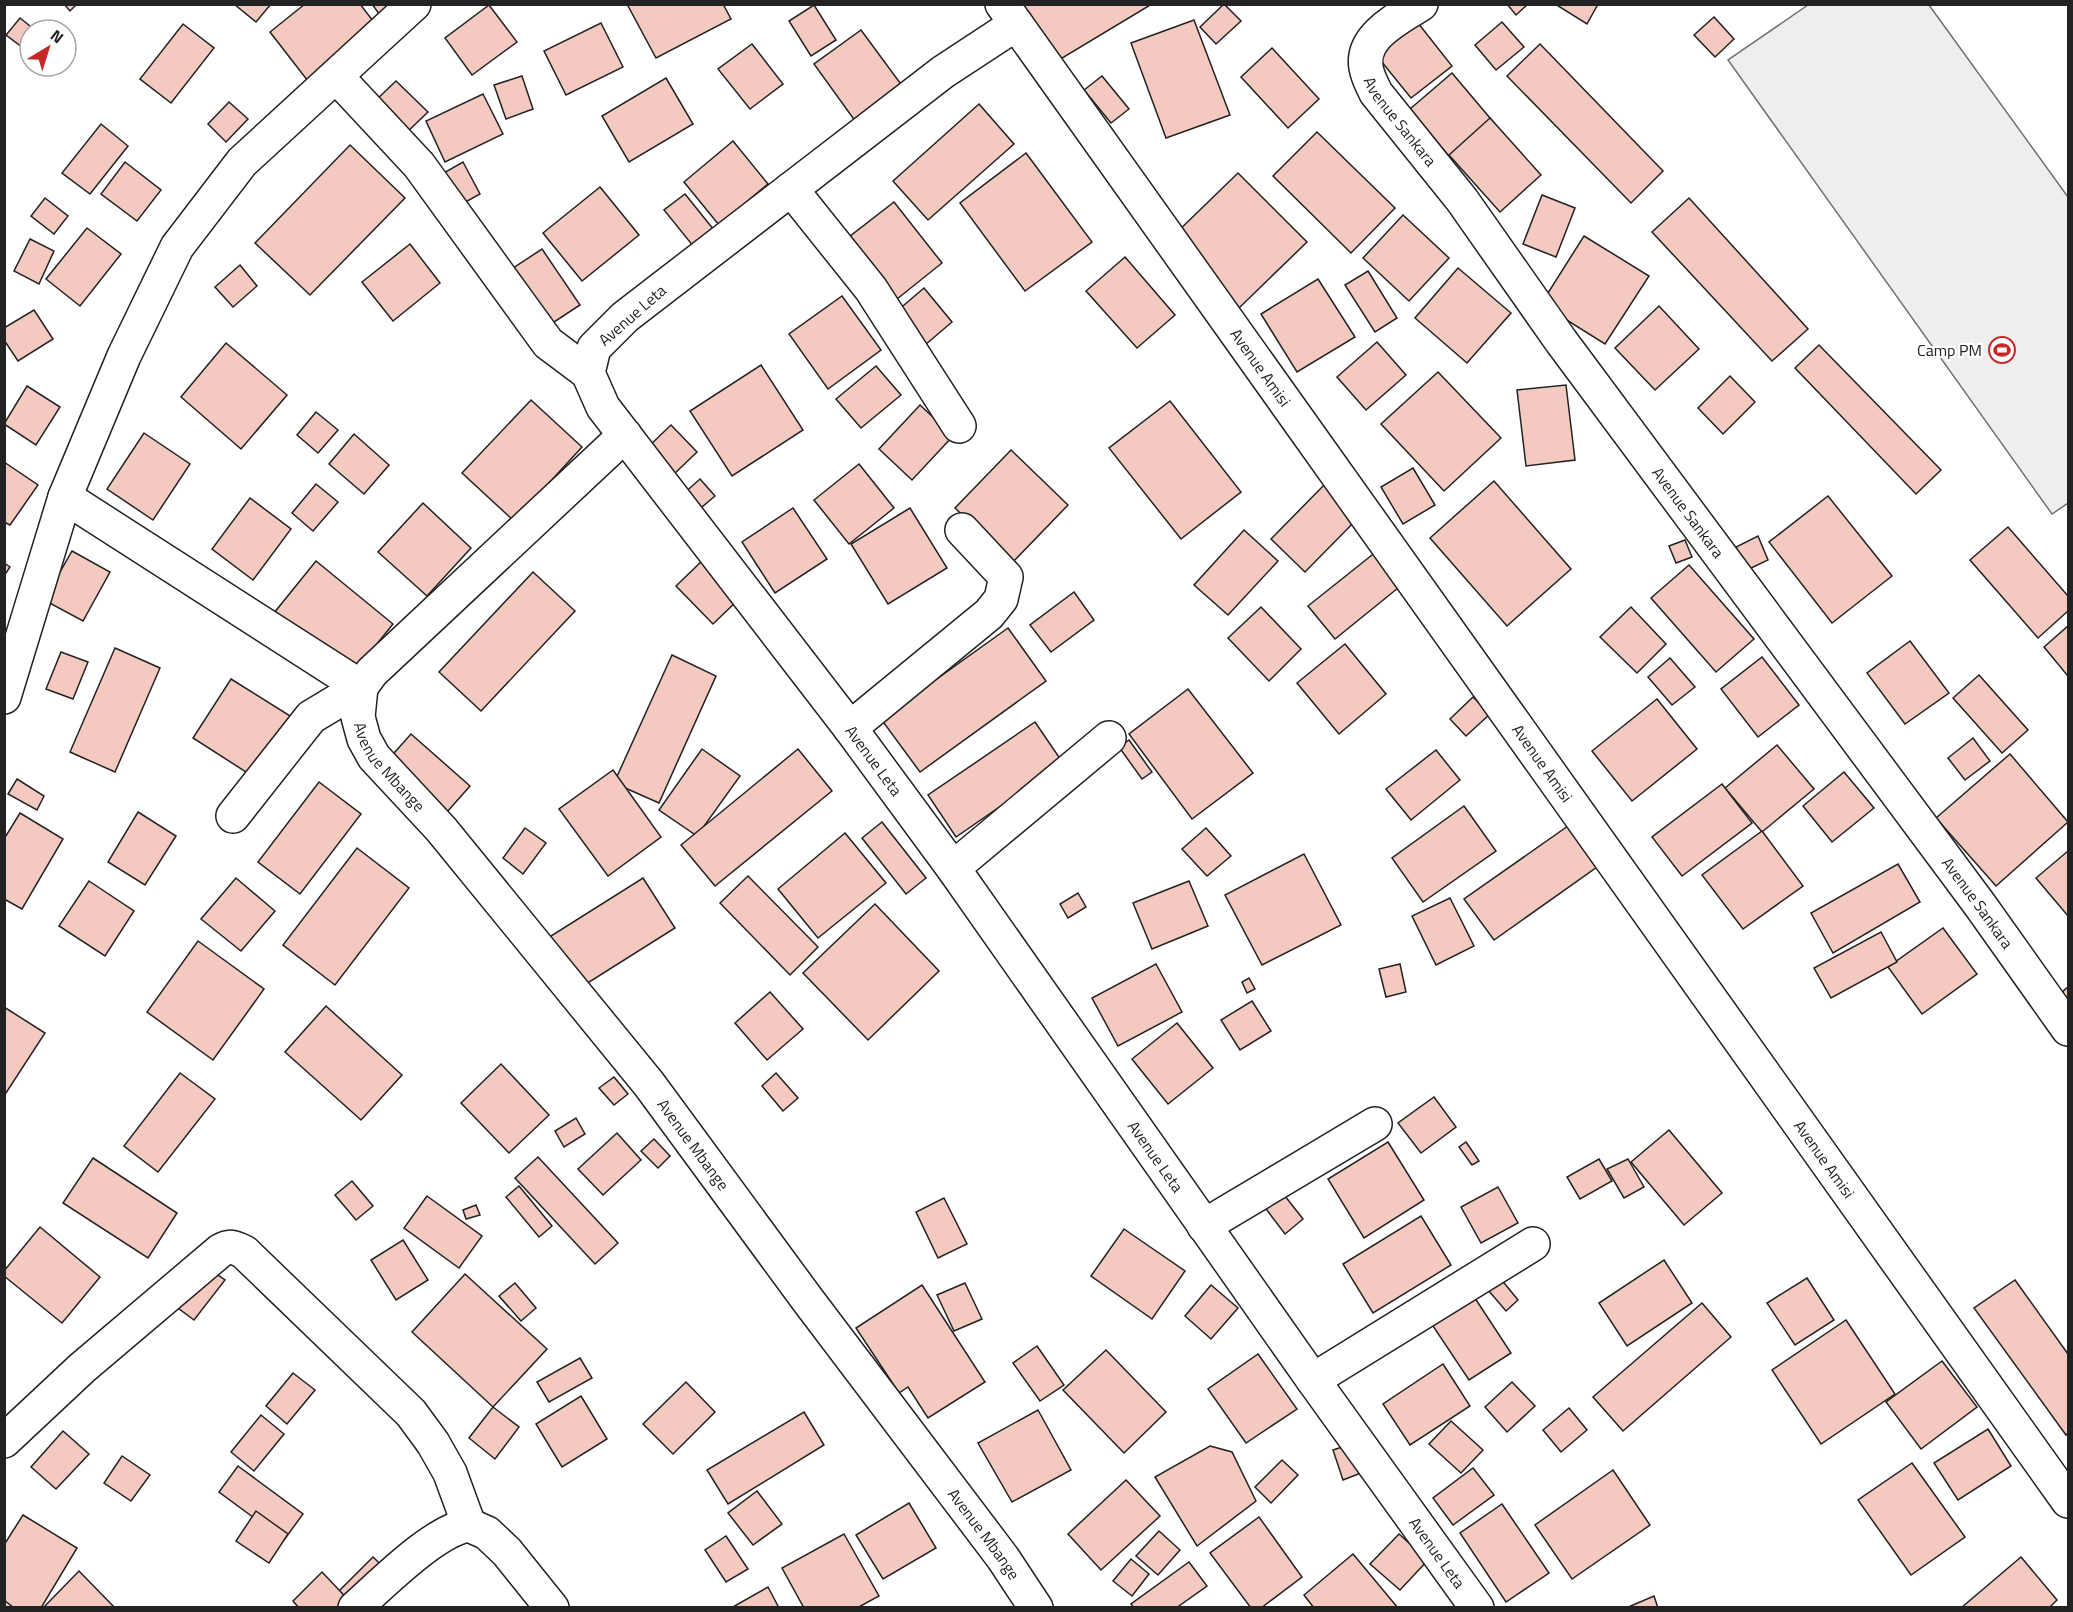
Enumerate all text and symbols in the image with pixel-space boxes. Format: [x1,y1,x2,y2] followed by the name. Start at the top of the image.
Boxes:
[18,18,78,78] north arrow
[45,23,69,49] text: N
[1358,73,1442,172] street label: Avenue Sankara
[593,279,671,351] street label: Avenue Leta
[1225,323,1297,411] street label: Avenue Amisi
[1987,335,2017,365] sports icon: Camp PM
[1917,338,1982,362] place label: Camp PM
[1646,462,1730,563] street label: Avenue Sankara
[348,719,431,817] street label: Avenue Mbange
[1506,719,1579,807] street label: Avenue Amisi
[840,720,908,801] street label: Avenue Leta
[1936,852,2019,954] street label: Avenue Sankara
[652,1094,735,1195] street label: Avenue Mbange
[1788,1115,1861,1203] street label: Avenue Amisi
[1122,1116,1189,1197] street label: Avenue Leta
[942,1483,1026,1584] street label: Avenue Mbange
[1403,1512,1471,1593] street label: Avenue Leta

